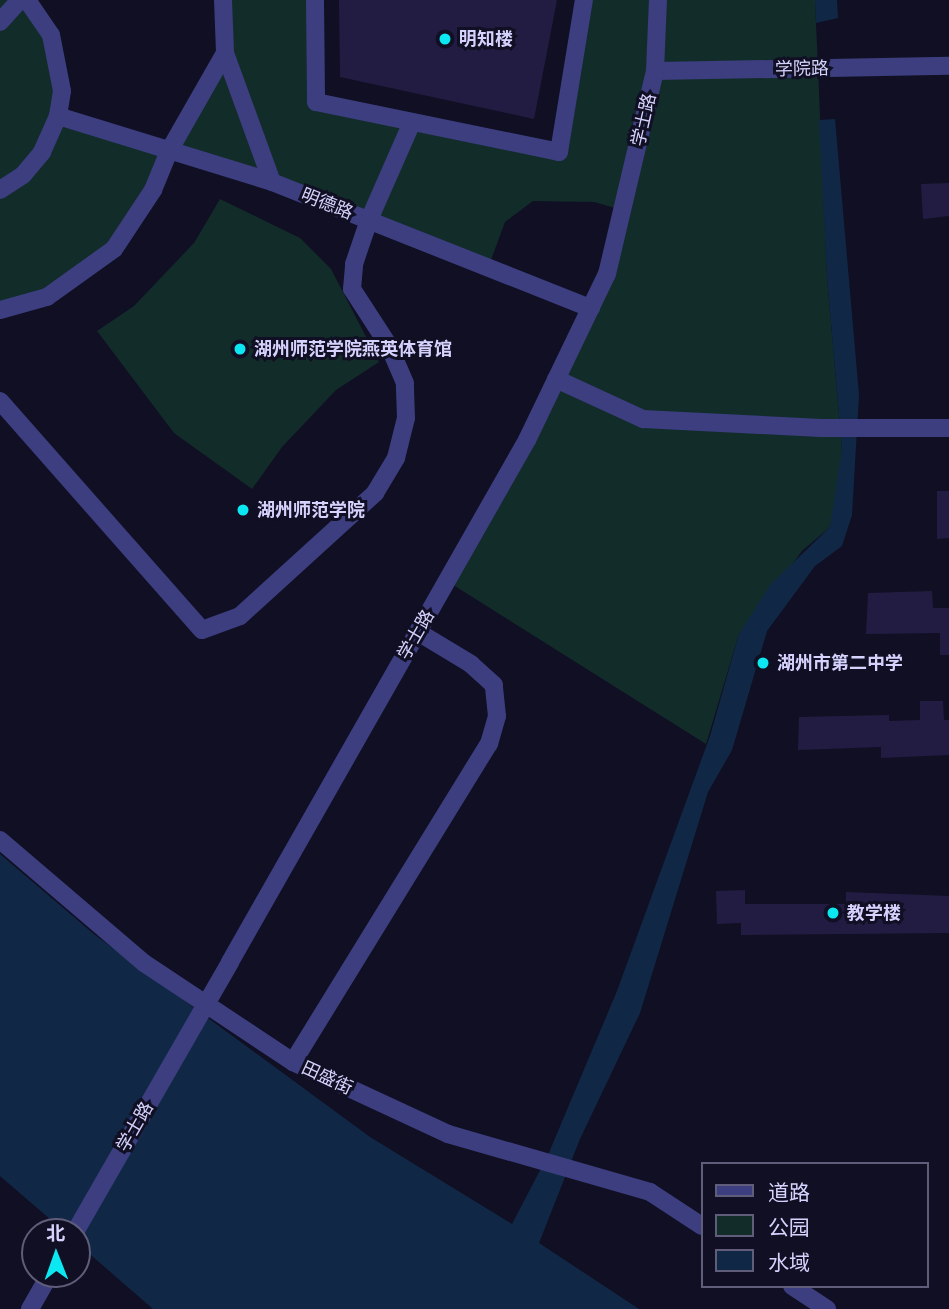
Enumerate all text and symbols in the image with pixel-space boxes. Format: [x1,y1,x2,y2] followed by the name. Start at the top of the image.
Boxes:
[459,28,513,50] place label: 明知楼
[437,31,453,47] marker: 明知楼
[775,58,829,80] street label: 学院路
[627,91,661,149] street label: 学士路
[298,184,356,224] street label: 明德路
[254,338,452,360] place label: 湖州师范学院燕英体育馆
[232,341,248,357] marker: 湖州师范学院燕英体育馆
[257,499,365,521] place label: 湖州师范学院
[235,502,251,518] marker: 湖州师范学院
[393,606,439,664] street label: 学士路
[777,652,903,674] place label: 湖州市第二中学
[755,655,771,671] marker: 湖州市第二中学
[847,902,901,924] place label: 教学楼
[825,905,841,921] marker: 教学楼
[298,1057,356,1099] street label: 田盛街
[112,1098,158,1156] street label: 学士路
[701,1162,928,1288] legend
[768,1181,810,1204] text: 道路
[768,1216,810,1239] text: 公园
[21,1218,91,1288] north arrow
[46,1223,65,1244] text: 北
[768,1251,810,1274] text: 水域

